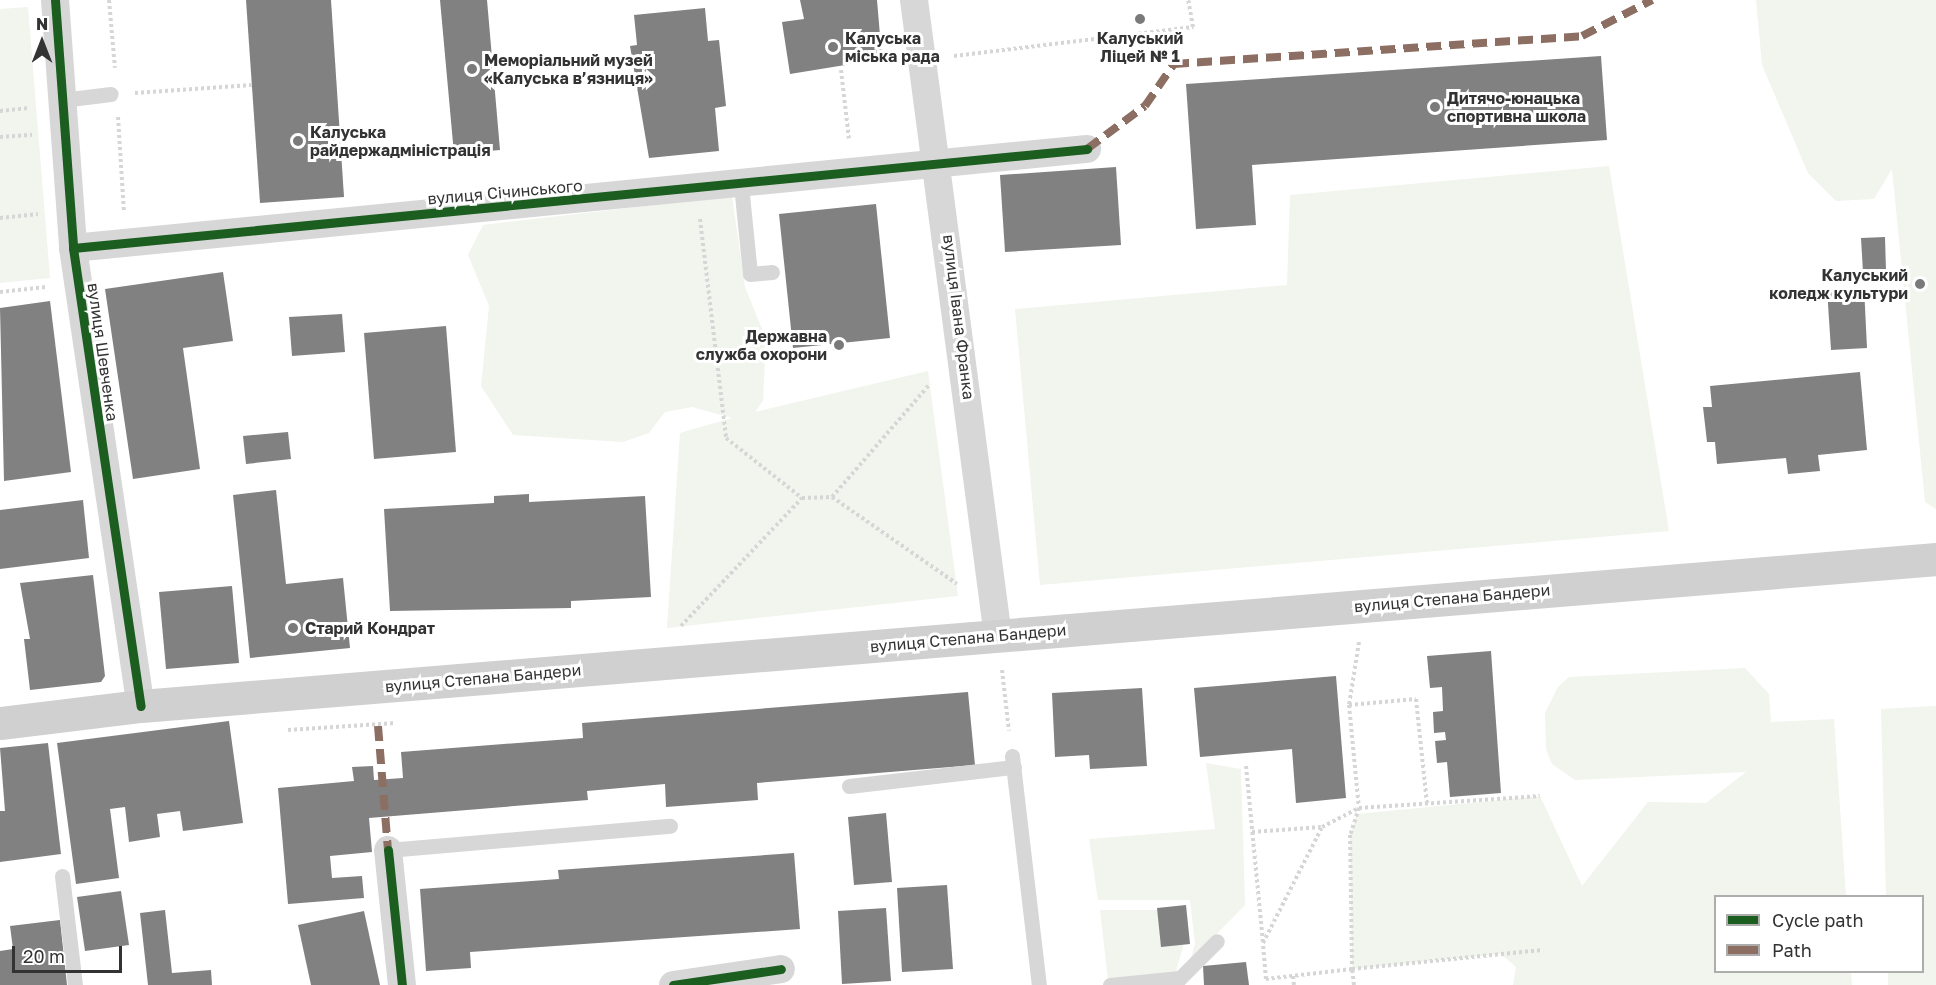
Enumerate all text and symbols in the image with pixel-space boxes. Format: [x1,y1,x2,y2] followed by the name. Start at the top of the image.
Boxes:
[12,12,72,72] north arrow
[1133,12,1147,26] marker: Калуський Ліцей № 1
[36,14,48,34] text: N
[845,28,940,66] place label: Калуська міська рада
[1097,28,1183,66] place label: Калуський Ліцей № 1
[826,40,840,54] marker: Калуська міська рада
[484,50,653,88] place label: Меморіальний музей «Калуська в’язниця»
[465,62,479,76] marker: Меморіальний музей «Калуська в’язниця»
[1447,88,1586,126] place label: Дитячо-юнацька спортивна школа
[1428,100,1442,114] marker: Дитячо-юнацька спортивна школа
[310,122,491,160] place label: Калуська райдержадміністрація
[291,134,305,148] marker: Калуська райдержадміністрація
[427,176,583,208] street label: вулиця Січинського
[939,233,979,401] street label: вулиця Івана Франка
[1769,265,1908,303] place label: Калуський коледж культури
[1913,277,1927,291] marker: Калуський коледж культури
[84,282,122,422] street label: вулиця Шевченка
[696,326,827,364] place label: Державна служба охорони
[832,338,846,352] marker: Державна служба охорони
[1353,580,1551,616] street label: вулиця Степана Бандери
[305,618,435,638] place label: Старий Кондрат
[869,620,1067,656] street label: вулиця Степана Бандери
[286,621,300,635] marker: Старий Кондрат
[384,660,582,696] street label: вулиця Степана Бандери
[1714,895,1924,973] legend
[1772,909,1864,931] text: Cycle path
[15,934,124,972] scale bar
[1772,939,1812,961] text: Path
[23,945,65,967] text: 20 m

